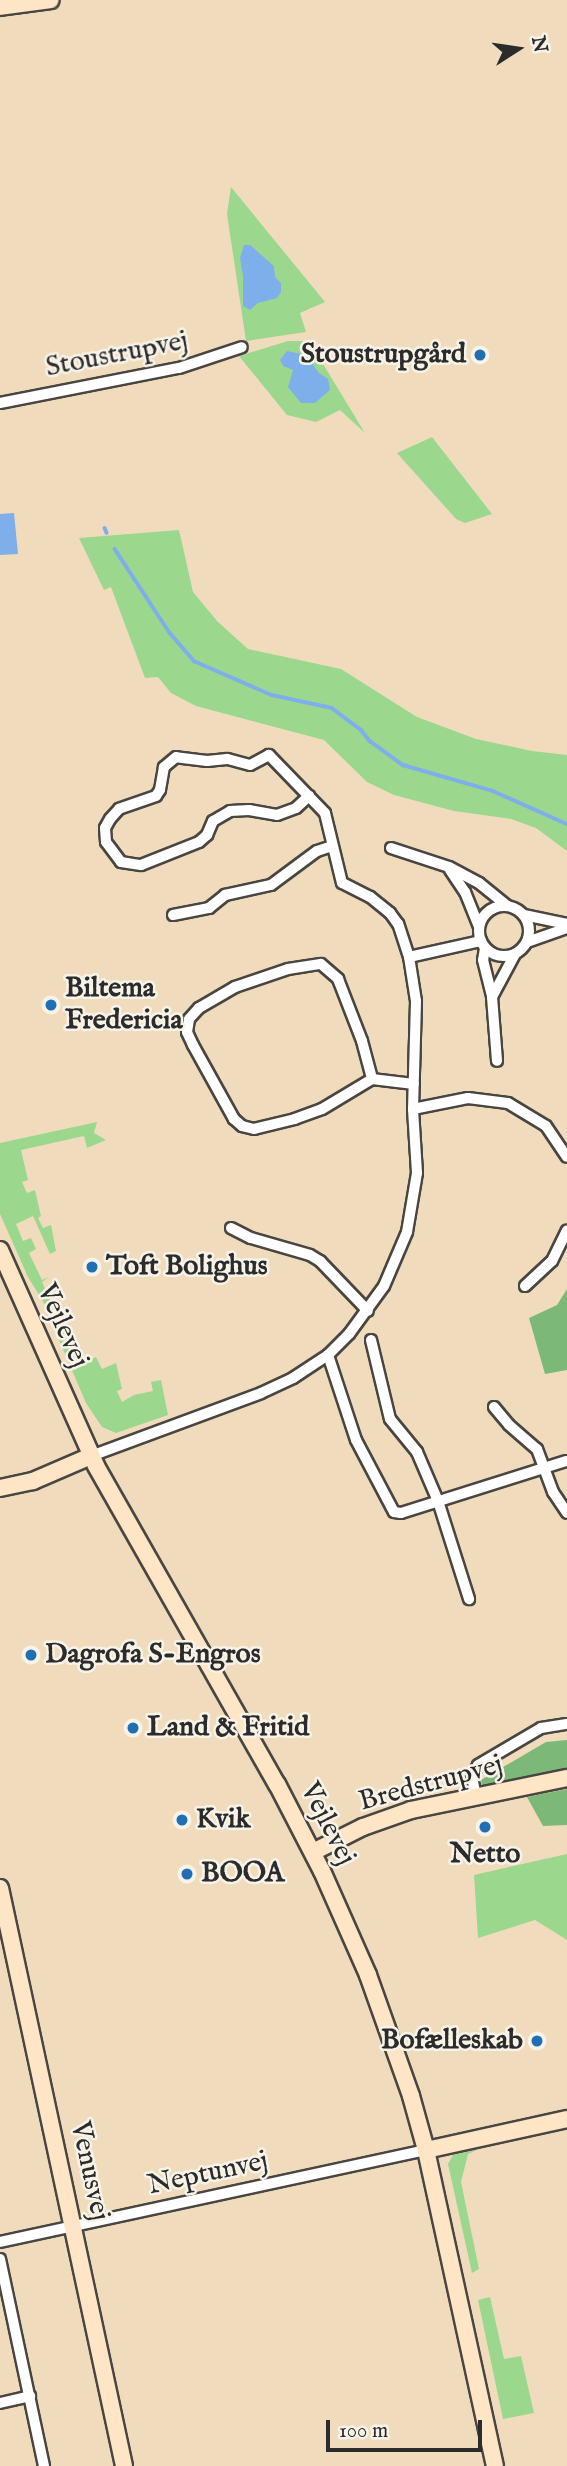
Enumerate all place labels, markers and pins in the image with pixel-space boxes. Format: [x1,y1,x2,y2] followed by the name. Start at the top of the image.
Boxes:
[301,338,466,372] place label: Stoustrupgård
[472,347,488,363] marker: Stoustrupgård
[65,972,183,1038] place label: Biltema Fredericia
[43,997,59,1013] marker: Biltema Fredericia
[106,1250,268,1284] place label: Toft Bolighus
[84,1259,100,1275] marker: Toft Bolighus
[45,1638,260,1672] place label: Dagrofa S-Engros
[23,1647,39,1663] marker: Dagrofa S-Engros
[147,1711,309,1745] place label: Land & Fritid
[125,1720,141,1736] marker: Land & Fritid
[196,1803,250,1837] place label: Kvik
[174,1812,190,1828] marker: Kvik
[477,1819,493,1835] marker: Netto
[450,1838,520,1872] place label: Netto
[201,1857,284,1891] place label: BOOA
[179,1866,195,1882] marker: BOOA
[381,2024,523,2058] place label: Bofælleskab
[529,2033,545,2049] marker: Bofælleskab

